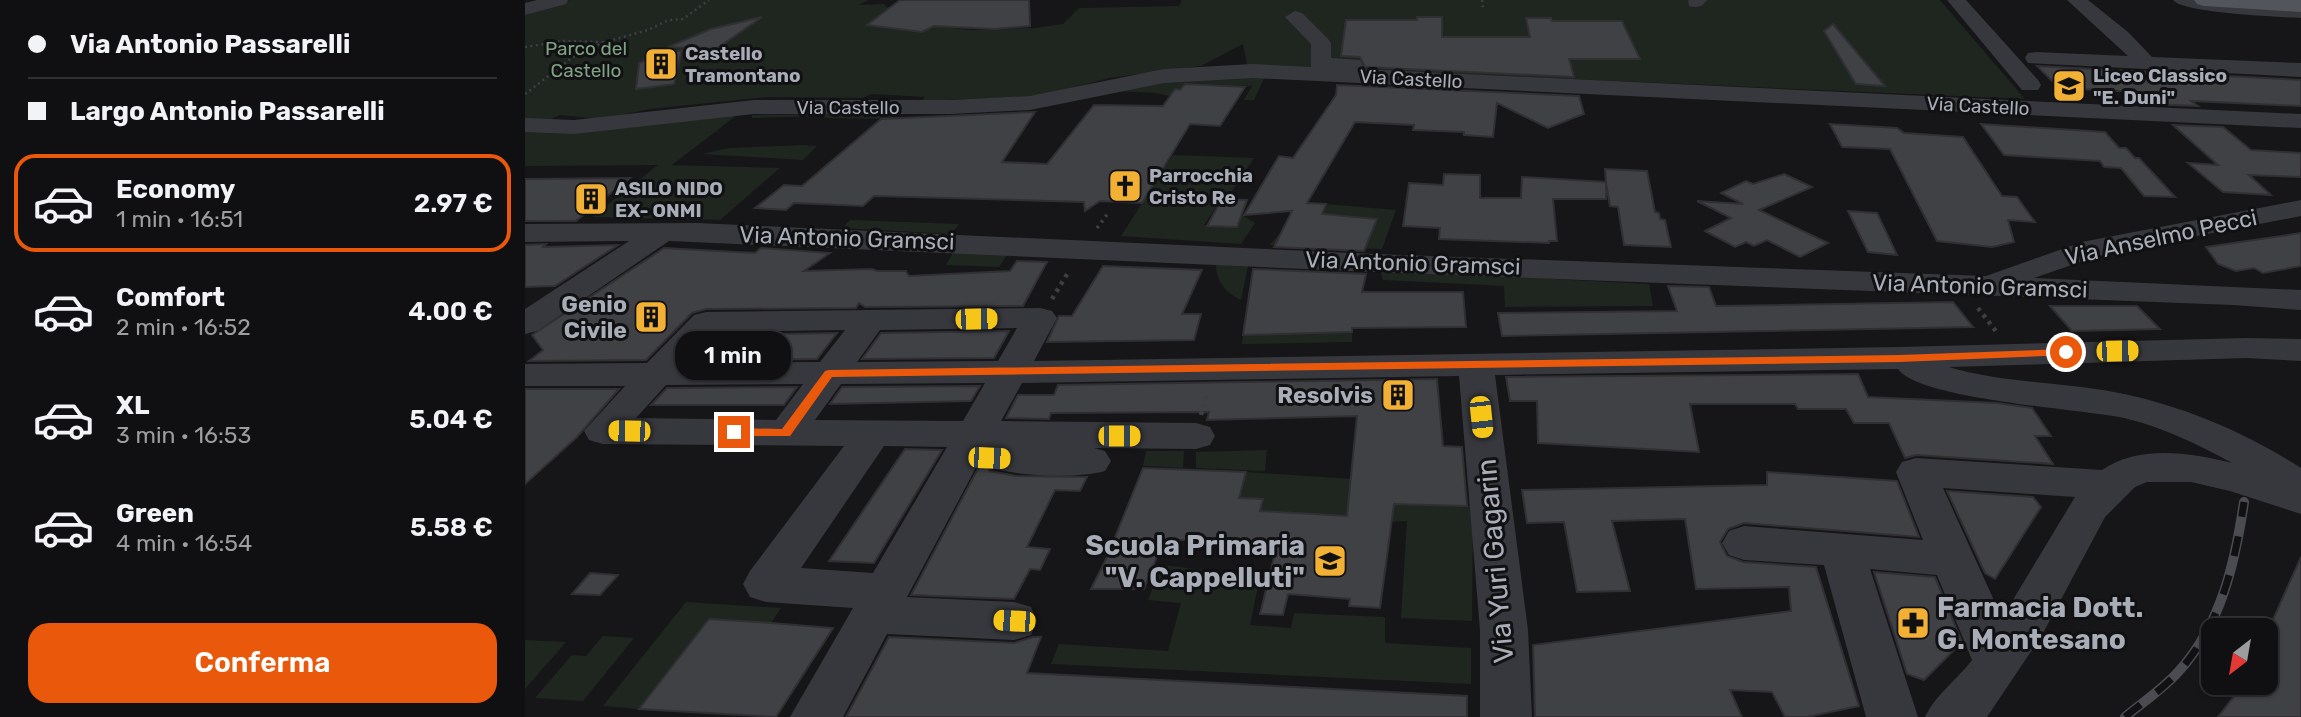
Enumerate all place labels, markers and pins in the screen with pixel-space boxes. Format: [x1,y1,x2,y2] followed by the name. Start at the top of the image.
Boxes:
[685,42,801,87] place label: Castello Tramontano
[642,45,680,83] building icon: Castello Tramontano
[2093,64,2227,109] place label: Liceo Classico "E. Duni"
[2050,67,2088,105] school or university icon: Liceo Classico "E. Duni"
[1149,164,1253,209] place label: Parrocchia Cristo Re
[1106,167,1144,205] church icon: Parrocchia Cristo Re
[615,177,723,222] place label: ASILO NIDO EX- ONMI
[572,180,610,218] building icon: ASILO NIDO EX- ONMI
[561,290,627,344] place label: Genio Civile
[632,298,670,336] building icon: Genio Civile
[1379,376,1417,414] building icon: Resolvis
[1277,381,1373,409] place label: Resolvis
[1085,529,1305,594] place label: Scuola Primaria "V. Cappelluti"
[1311,542,1349,580] school or university icon: Scuola Primaria "V. Cappelluti"
[1937,591,2143,656] place label: Farmacia Dott. G. Montesano
[1894,604,1932,642] pharmacy icon: Farmacia Dott. G. Montesano

